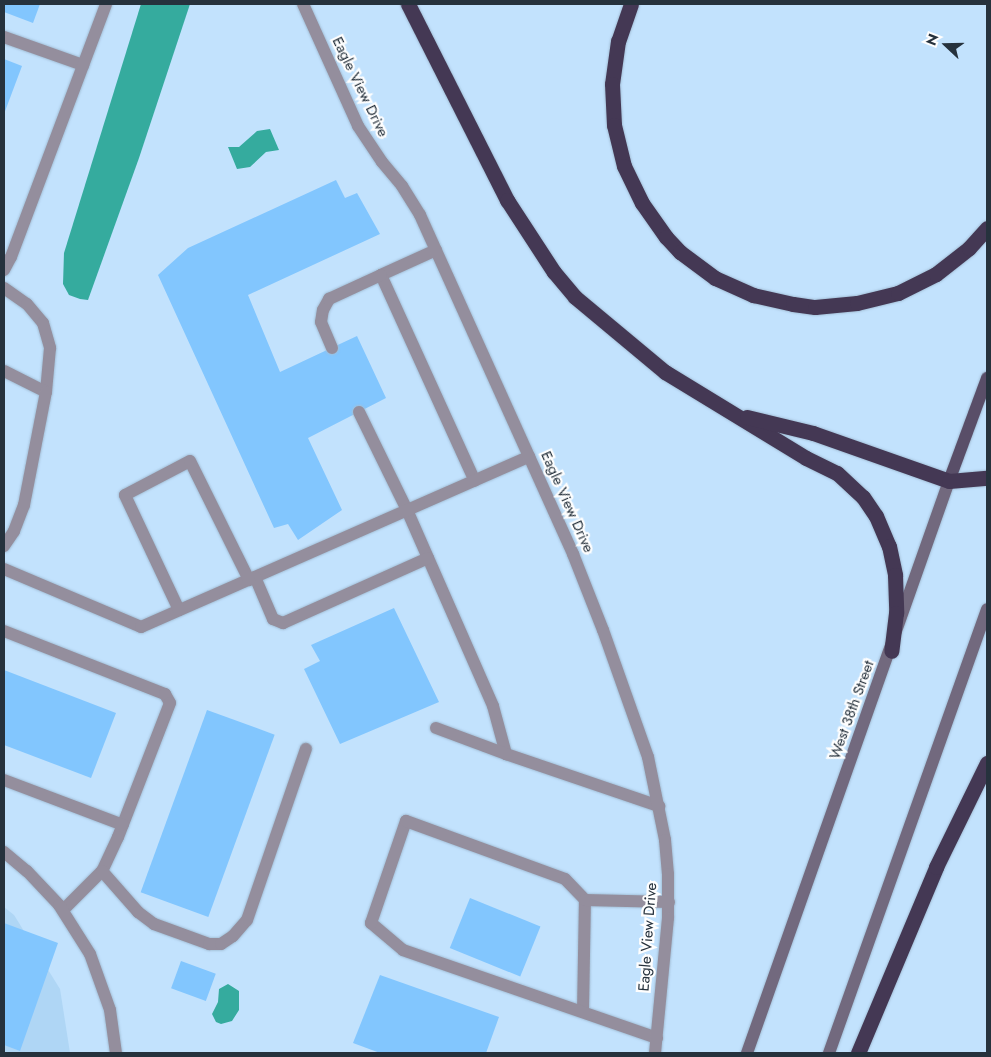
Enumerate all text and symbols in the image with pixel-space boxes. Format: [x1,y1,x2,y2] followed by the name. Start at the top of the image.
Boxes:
[921,20,971,70] north arrow
[921,31,943,48] text: N
[328,34,392,140] street label: Eagle View Drive
[537,449,597,555] street label: Eagle View Drive
[826,658,878,762] street label: West 38th Street
[635,882,661,992] street label: Eagle View Drive

